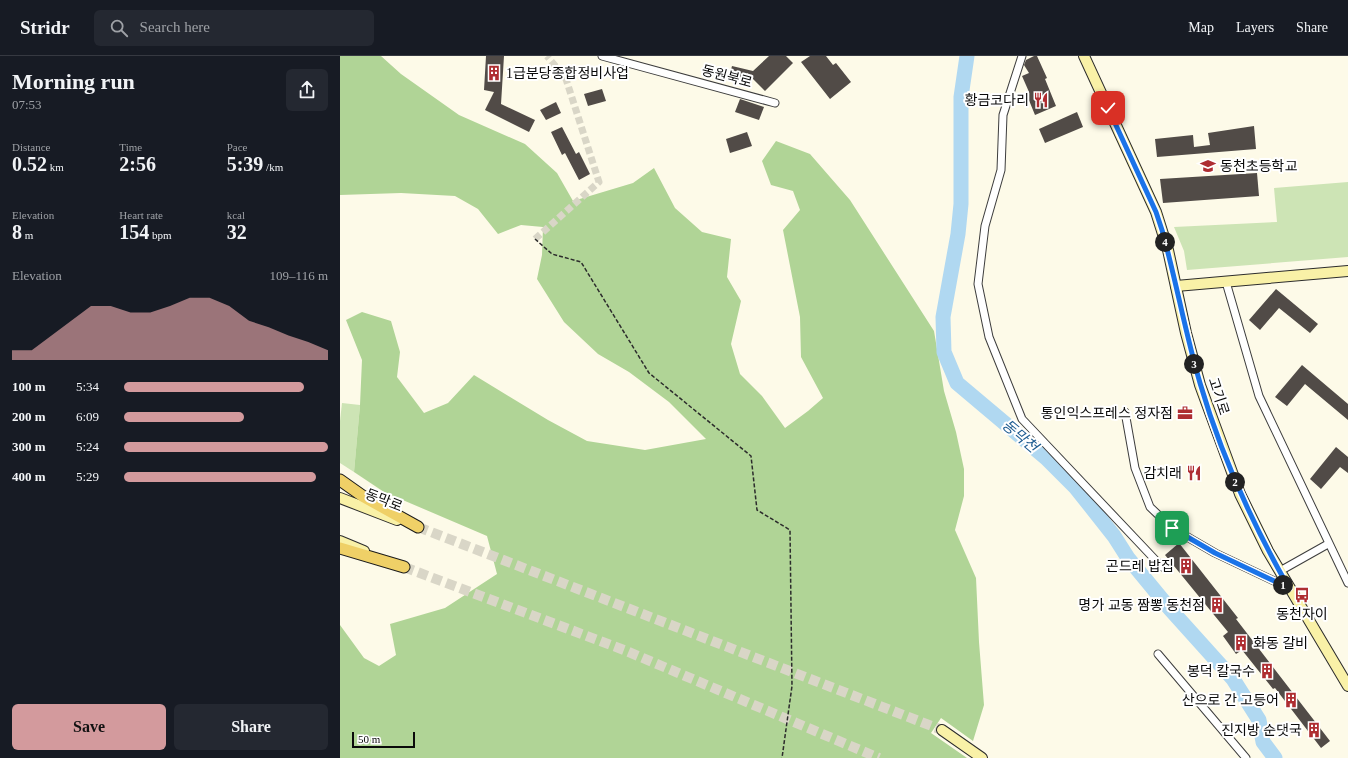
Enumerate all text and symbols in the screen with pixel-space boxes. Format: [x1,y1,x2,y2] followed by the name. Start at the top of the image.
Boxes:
[94,10,374,46] search box
[20,17,70,38] text: Stridr
[108,17,130,39] icon: search
[140,19,210,35] text: Search here
[1188,20,1214,35] text: Map
[1236,20,1274,35] text: Layers
[1296,20,1328,35] text: Share
[700,63,754,90] street label: 동원북로
[485,64,503,82] building icon: 1급분당종합정비사업
[506,66,629,81] place label: 1급분당종합정비사업
[12,69,135,94] text: Morning run
[286,69,328,111] button: share
[1032,91,1050,109] restaurant icon: 황금코다리
[1091,91,1125,125] pin
[965,93,1029,108] place label: 황금코다리
[12,97,42,112] text: 07:53
[1097,97,1119,119] icon: check
[12,141,50,153] text: Distance
[119,141,142,153] text: Time
[227,141,247,153] text: Pace
[12,153,47,175] text: 0.52
[119,153,156,175] text: 2:56
[227,153,263,175] text: 5:39
[1199,157,1217,175] school or university icon: 동천초등학교
[1220,158,1297,174] place label: 동천초등학교
[47,161,64,173] text: km
[263,161,283,173] text: /km
[12,209,54,221] text: Elevation
[119,209,163,221] text: Heart rate
[227,209,245,221] text: kcal
[12,221,22,243] text: 8
[119,221,149,243] text: 154
[227,221,247,243] text: 32
[22,229,33,241] text: m
[149,229,172,241] text: bpm
[1155,232,1175,252] pin: 4
[1162,236,1168,248] text: 4
[12,268,62,283] text: Elevation
[270,268,328,283] text: 109–116 m
[1184,354,1204,374] pin: 3
[1191,358,1197,370] text: 3
[1205,375,1232,417] street label: 고기로
[12,379,46,394] text: 100 m
[76,379,99,394] text: 5:34
[1176,404,1194,422] office icon: 통인익스프레스 정자점
[1041,406,1173,421] place label: 통인익스프레스 정자점
[12,409,46,424] text: 200 m
[76,409,99,424] text: 6:09
[999,417,1043,457] water label: 동막천
[12,439,46,454] text: 300 m
[76,439,99,454] text: 5:24
[1185,464,1203,482] restaurant icon: 감치래
[1143,466,1182,481] place label: 감치래
[12,469,46,484] text: 400 m
[76,469,99,484] text: 5:29
[1225,472,1245,492] pin: 2
[1232,476,1238,488] text: 2
[363,487,405,514] street label: 동막로
[1155,511,1189,545] pin
[1161,517,1183,539] icon: arrive
[1177,557,1195,575] building icon: 곤드레 밥집
[1106,559,1174,574] place label: 곤드레 밥집
[1273,575,1293,595] pin: 1
[1280,579,1286,591] text: 1
[1293,586,1311,604] bus stop icon: 동천자이
[1208,596,1226,614] building icon: 명가 교동 짬뽕 동천점
[1079,597,1205,613] place label: 명가 교동 짬뽕 동천점
[1276,606,1328,622] place label: 동천자이
[1232,634,1250,652] building icon: 화동 갈비
[1253,636,1308,651] place label: 화동 갈비
[1258,662,1276,680] building icon: 봉덕 칼국수
[1187,664,1255,679] place label: 봉덕 칼국수
[1282,691,1300,709] building icon: 산으로 간 고등어
[1182,693,1279,708] place label: 산으로 간 고등어
[12,704,166,750] button: Save
[174,704,328,750] button: Share
[1305,721,1323,739] building icon: 진지방 순댓국
[1221,723,1302,738] place label: 진지방 순댓국
[352,730,415,749] scale bar
[358,733,380,745] text: 50 m

